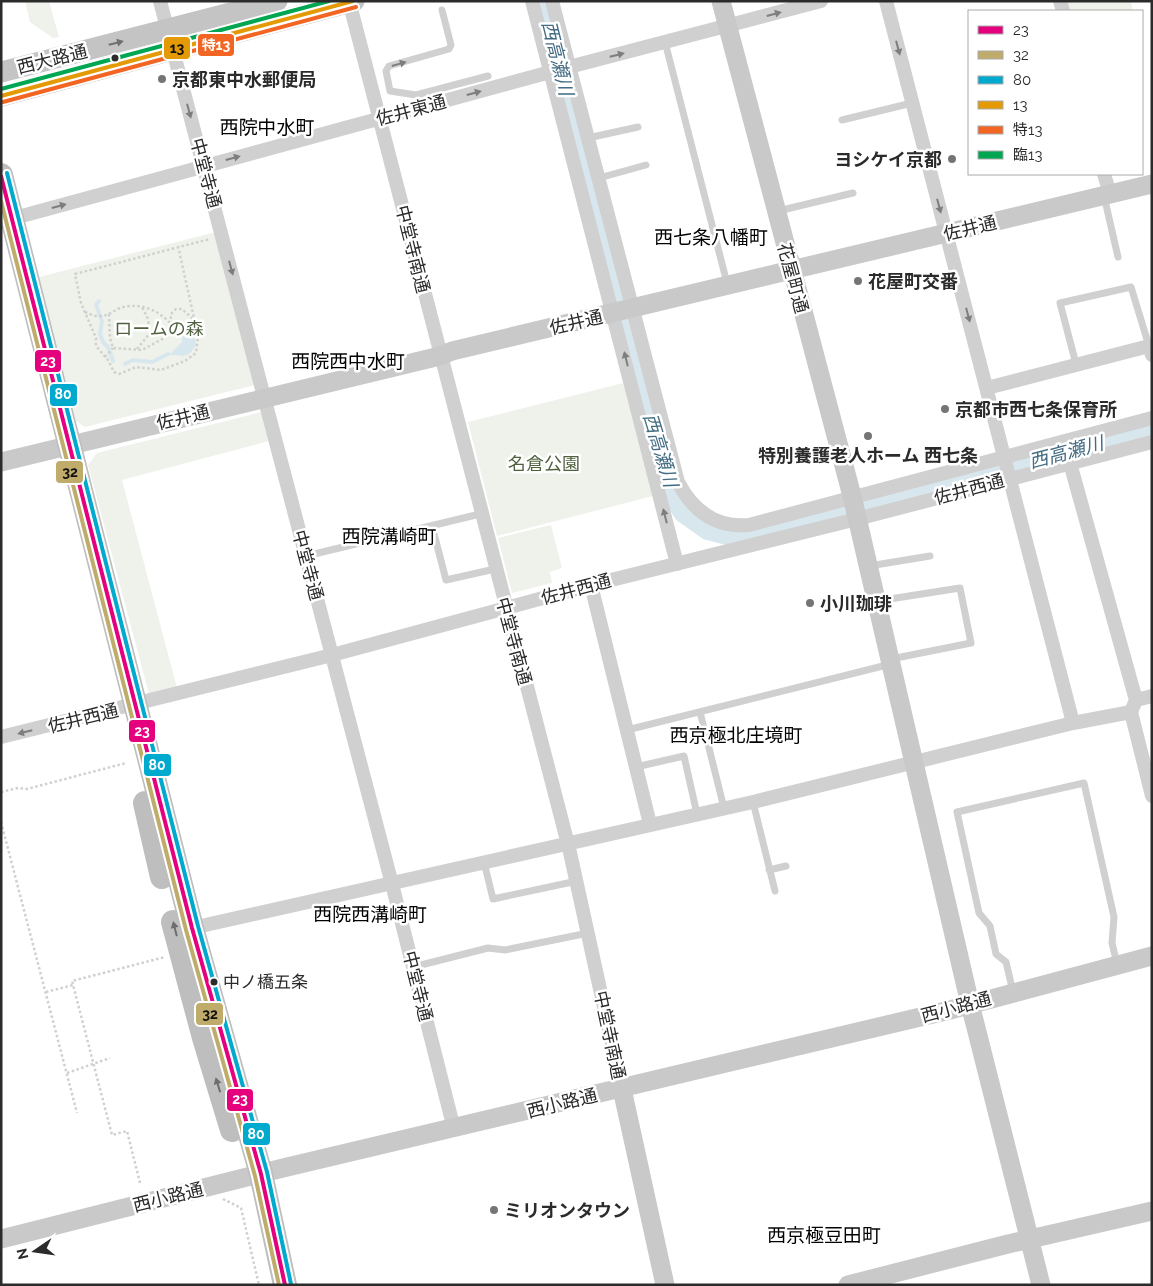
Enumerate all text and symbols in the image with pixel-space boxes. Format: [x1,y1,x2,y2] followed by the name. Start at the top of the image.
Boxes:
[766,10,781,18] one-way arrow
[968,10,1143,175] legend
[538,18,578,99] water label: 西高瀬川
[1013,21,1029,39] text: 23
[197,33,235,57] line badge: 特13
[163,36,191,60] line badge: 13
[202,37,231,53] text: 特13
[109,39,124,47] one-way arrow
[15,40,89,78] street label: 西大路通
[170,40,185,56] text: 13
[895,41,903,56] one-way arrow
[1013,46,1029,64] text: 32
[609,50,624,58] one-way arrow
[110,53,120,63] unlabelled marker
[391,59,406,67] one-way arrow
[172,69,316,90] place label: 京都東中水郵便局
[1013,71,1031,89] text: 80
[156,73,168,85] marker: 京都東中水郵便局
[467,88,482,96] one-way arrow
[374,91,448,129] street label: 佐井東通
[1013,96,1027,114] text: 13
[185,103,193,118] one-way arrow
[219,116,315,138] district label: 西院中水町
[1013,121,1042,139] text: 特13
[187,136,225,210] street label: 中堂寺通
[1013,146,1042,164] text: 臨13
[834,149,942,170] place label: ヨシケイ京都
[946,153,958,165] marker: ヨシケイ京都
[226,154,241,162] one-way arrow
[936,198,944,213] one-way arrow
[52,202,67,210] one-way arrow
[392,203,434,295] street label: 中堂寺南通
[941,211,999,245] street label: 佐井通
[654,226,768,248] district label: 西七条八幡町
[774,241,812,315] street label: 花屋町通
[227,260,235,275] one-way arrow
[868,271,958,292] place label: 花屋町交番
[852,275,864,287] marker: 花屋町交番
[547,306,605,338] street label: 佐井通
[964,307,972,322] one-way arrow
[114,318,204,339] park label: ロームの森
[34,349,62,373] line badge: 23
[291,350,405,372] district label: 西院西中水町
[621,351,629,366] one-way arrow
[40,353,56,369] text: 23
[49,383,78,407] line badge: 80
[54,386,72,402] text: 80
[955,399,1117,420] place label: 京都市西七条保育所
[154,400,212,434] street label: 佐井通
[939,403,951,415] marker: 京都市西七条保育所
[639,410,683,491] water label: 西高瀬川
[862,430,874,442] marker: 特別養護老人ホーム 西七条
[1026,431,1107,472] water label: 西高瀬川
[758,445,978,466] place label: 特別養護老人ホーム 西七条
[508,453,580,474] park label: 名倉公園
[55,460,84,484] line badge: 32
[62,464,78,480] text: 32
[932,470,1006,508] street label: 佐井西通
[661,509,669,524] one-way arrow
[341,525,437,547] district label: 西院溝崎町
[289,528,327,602] street label: 中堂寺通
[539,570,613,608] street label: 佐井西通
[820,593,892,614] place label: 小川珈琲
[492,595,536,687] street label: 中堂寺南通
[804,597,816,609] marker: 小川珈琲
[46,699,120,737] street label: 佐井西通
[128,719,156,743] line badge: 23
[134,723,150,739] text: 23
[669,724,803,746] district label: 西京極北庄境町
[17,728,32,736] one-way arrow
[143,753,172,777] line badge: 80
[148,757,166,773] text: 80
[313,903,427,925] district label: 西院西溝崎町
[171,921,179,936] one-way arrow
[399,949,437,1023] street label: 中堂寺通
[223,972,308,992] place label: 中ノ橋五条
[209,977,219,987] marker: 中ノ橋五条
[919,988,993,1026] street label: 西小路通
[590,989,630,1081] street label: 中堂寺南通
[195,1002,224,1026] line badge: 32
[202,1006,218,1022] text: 32
[214,1077,222,1092] one-way arrow
[525,1084,599,1122] street label: 西小路通
[226,1088,254,1112] line badge: 23
[232,1091,248,1107] text: 23
[242,1122,271,1146] line badge: 80
[247,1126,265,1142] text: 80
[131,1178,205,1216] street label: 西小路通
[504,1200,630,1221] place label: ミリオンタウン
[488,1204,500,1216] marker: ミリオンタウン
[767,1224,881,1246] district label: 西京極豆田町
[10,1226,60,1276] north arrow
[13,1247,31,1261] text: N

